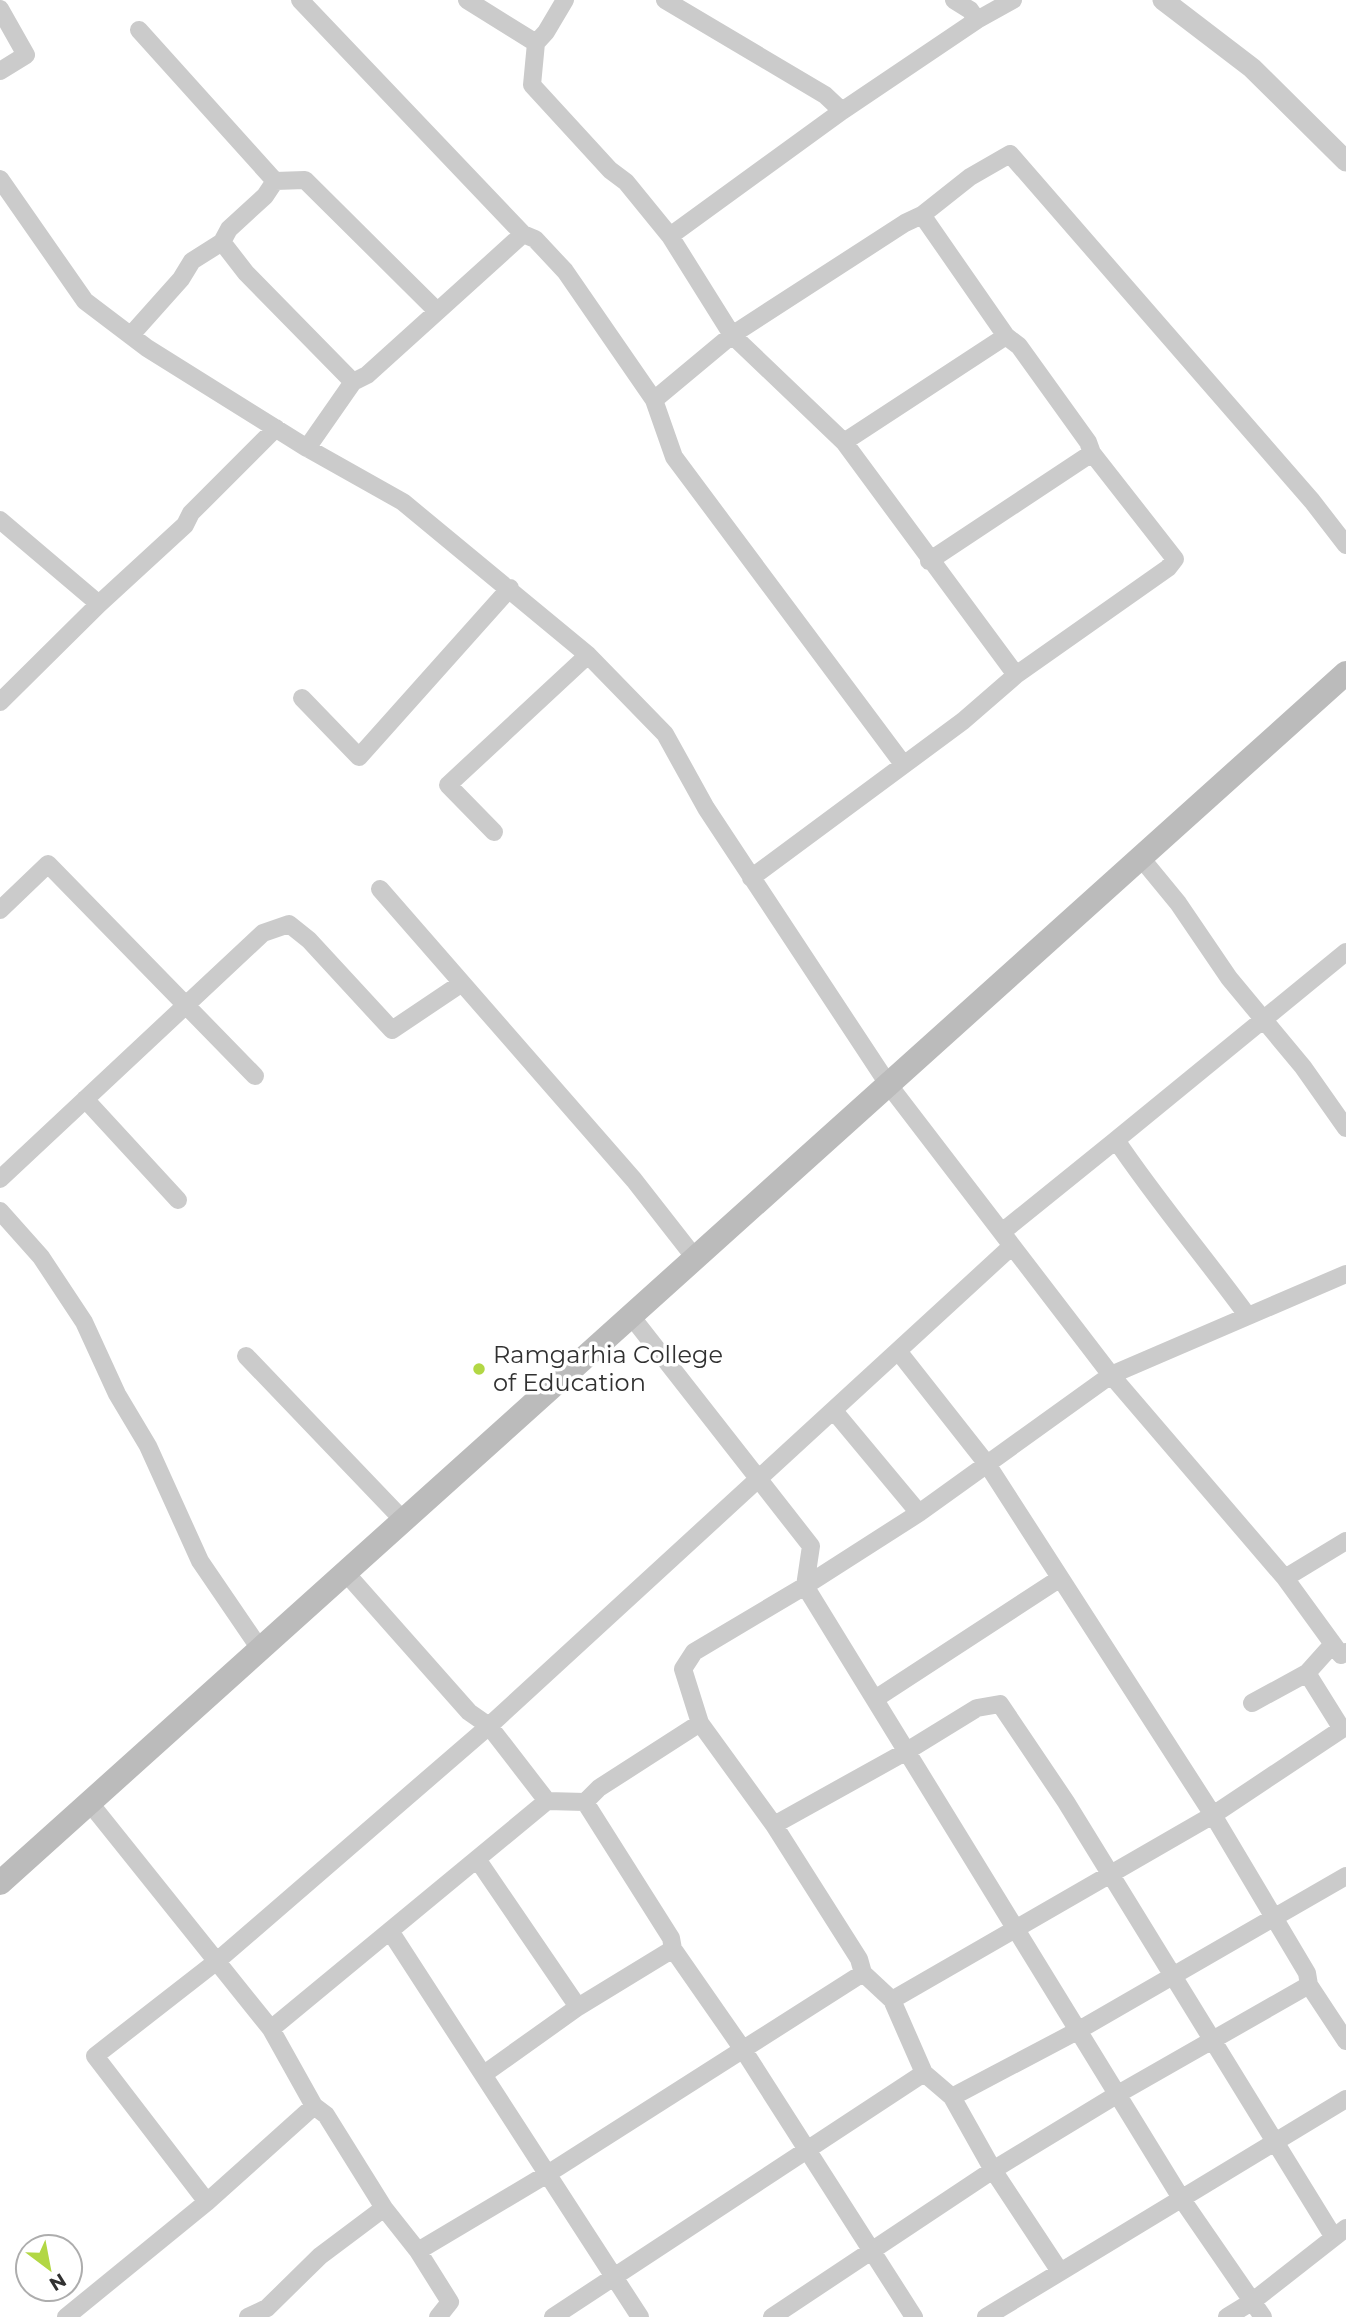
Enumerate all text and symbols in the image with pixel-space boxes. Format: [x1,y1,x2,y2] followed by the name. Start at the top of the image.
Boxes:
[493,1340,723,1397] place label: Ramgarhia College of Education
[471,1361,487,1377] marker: Ramgarhia College of Education
[14,2233,84,2303] north arrow
[45,2268,70,2296] text: N

